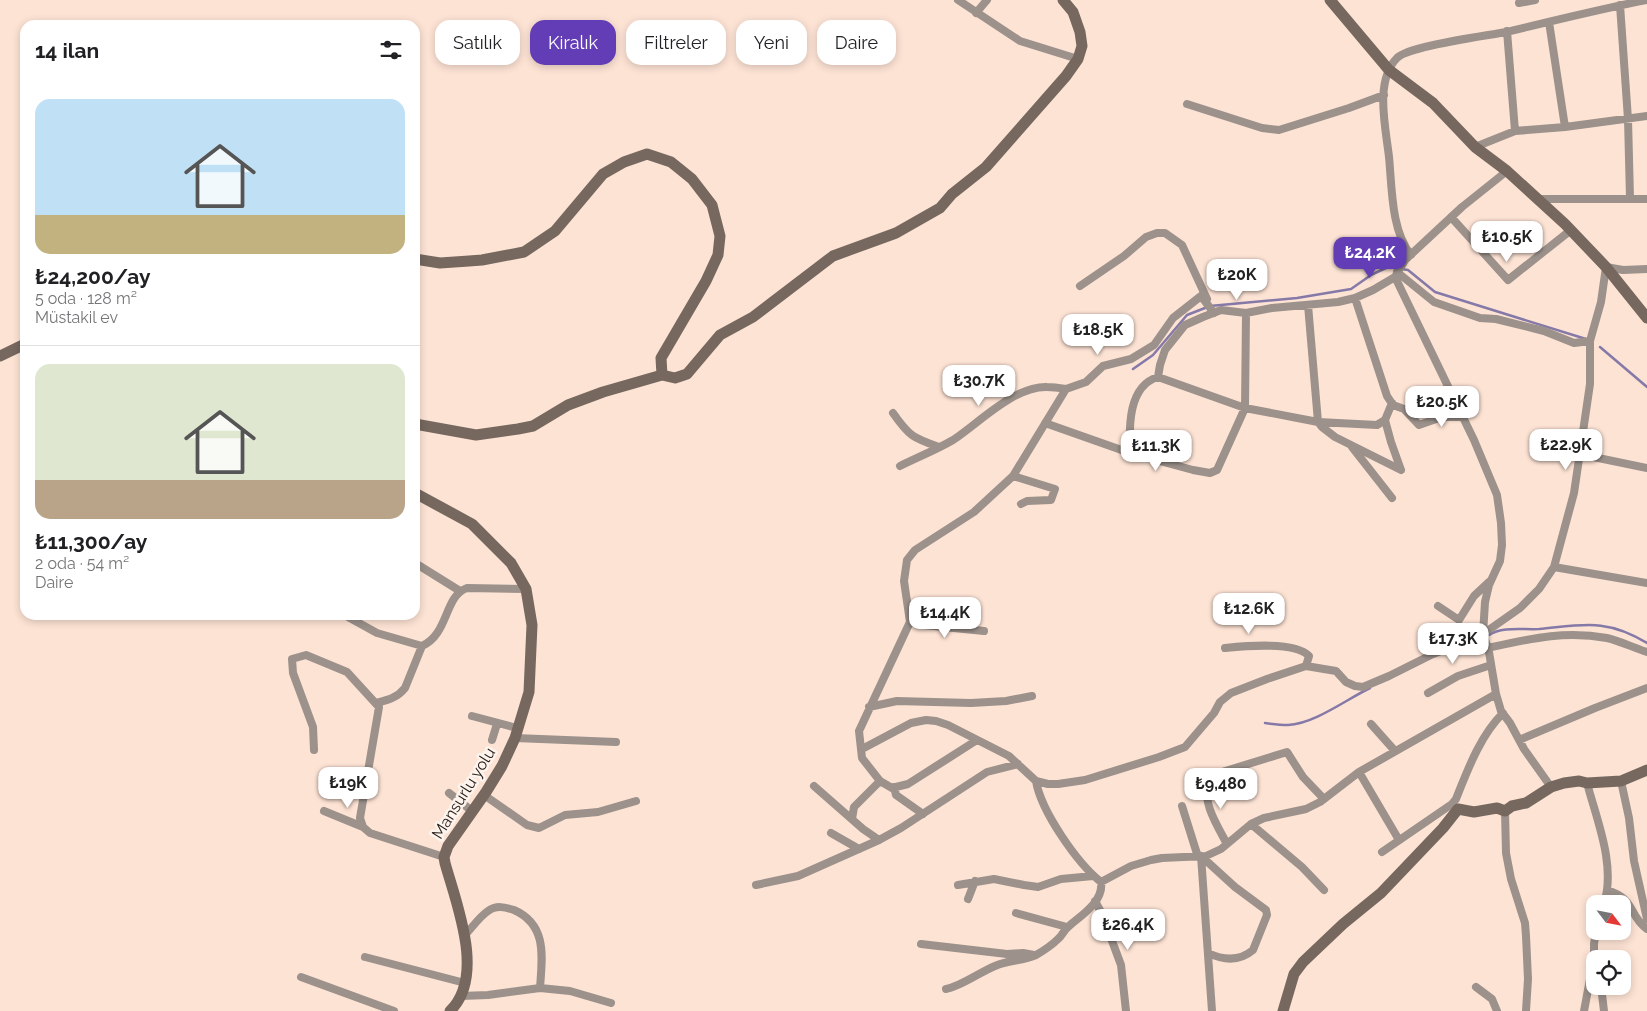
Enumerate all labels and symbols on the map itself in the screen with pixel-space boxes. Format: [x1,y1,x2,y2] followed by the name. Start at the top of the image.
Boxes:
[1466,220,1548,263] pin: ₺10.5K
[1329,236,1411,279] pin: ₺24.2K
[1207,258,1267,301] pin: ₺20K
[1057,314,1139,356] pin: ₺18.5K
[938,364,1020,407] pin: ₺30.7K
[1401,386,1483,428] pin: ₺20.5K
[1525,428,1607,471] pin: ₺22.9K
[1115,430,1197,472] pin: ₺11.3K
[1208,592,1290,635] pin: ₺12.6K
[904,596,986,639] pin: ₺14.4K
[1412,622,1494,665] pin: ₺17.3K
[428,744,499,842] street label: Mansurlu yolu
[318,766,378,809] pin: ₺19K
[1180,768,1262,810] pin: ₺9,480
[1586,895,1631,940] north arrow
[1087,908,1169,951] pin: ₺26.4K

